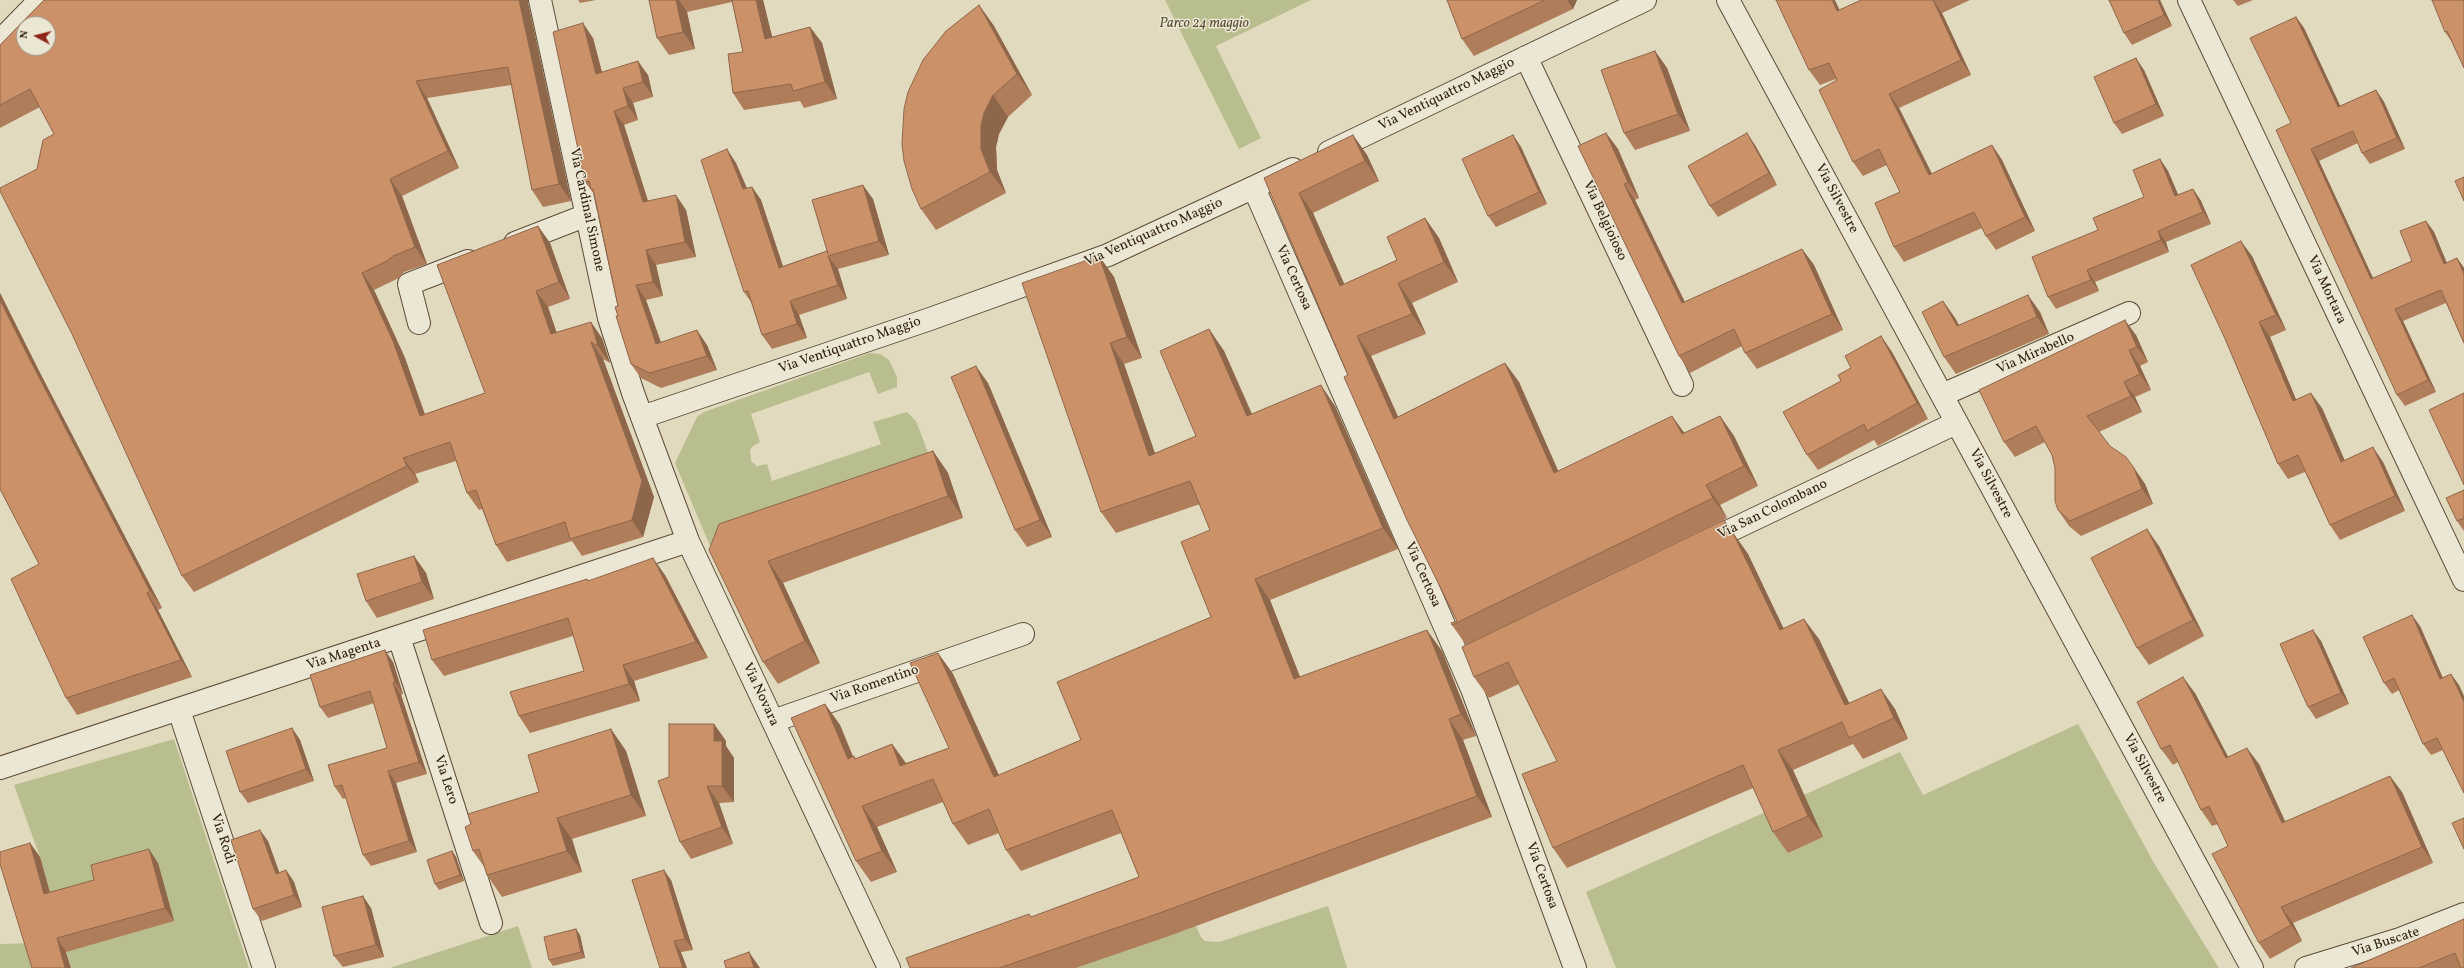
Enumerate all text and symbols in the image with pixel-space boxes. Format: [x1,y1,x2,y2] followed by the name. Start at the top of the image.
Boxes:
[16,16,56,56] north arrow
[1159,16,1249,32] park label: Parco 24 maggio
[17,30,33,39] text: N
[1376,55,1518,135] street label: Via Ventiquattro Maggio
[565,147,607,273] street label: Via Cardinal Simone
[1811,161,1861,237] street label: Via Silvestre
[1578,178,1630,264] street label: Via Belgioioso
[1082,195,1226,271] street label: Via Ventiquattro Maggio
[1271,243,1315,313] street label: Via Certosa
[2303,253,2349,327] street label: Via Mortara
[777,314,923,378] street label: Via Ventiquattro Maggio
[1995,329,2077,379] street label: Via Mirabello
[1965,446,2015,522] street label: Via Silvestre
[1716,476,1830,544] street label: Via San Colombano
[1400,540,1444,610] street label: Via Certosa
[305,635,383,675] street label: Via Magenta
[738,661,782,729] street label: Via Novara
[829,662,921,708] street label: Via Romentino
[2119,731,2169,807] street label: Via Silvestre
[429,753,461,807] street label: Via Lero
[206,812,238,866] street label: Via Rodi
[1521,840,1561,912] street label: Via Certosa
[2350,924,2422,962] street label: Via Buscate

